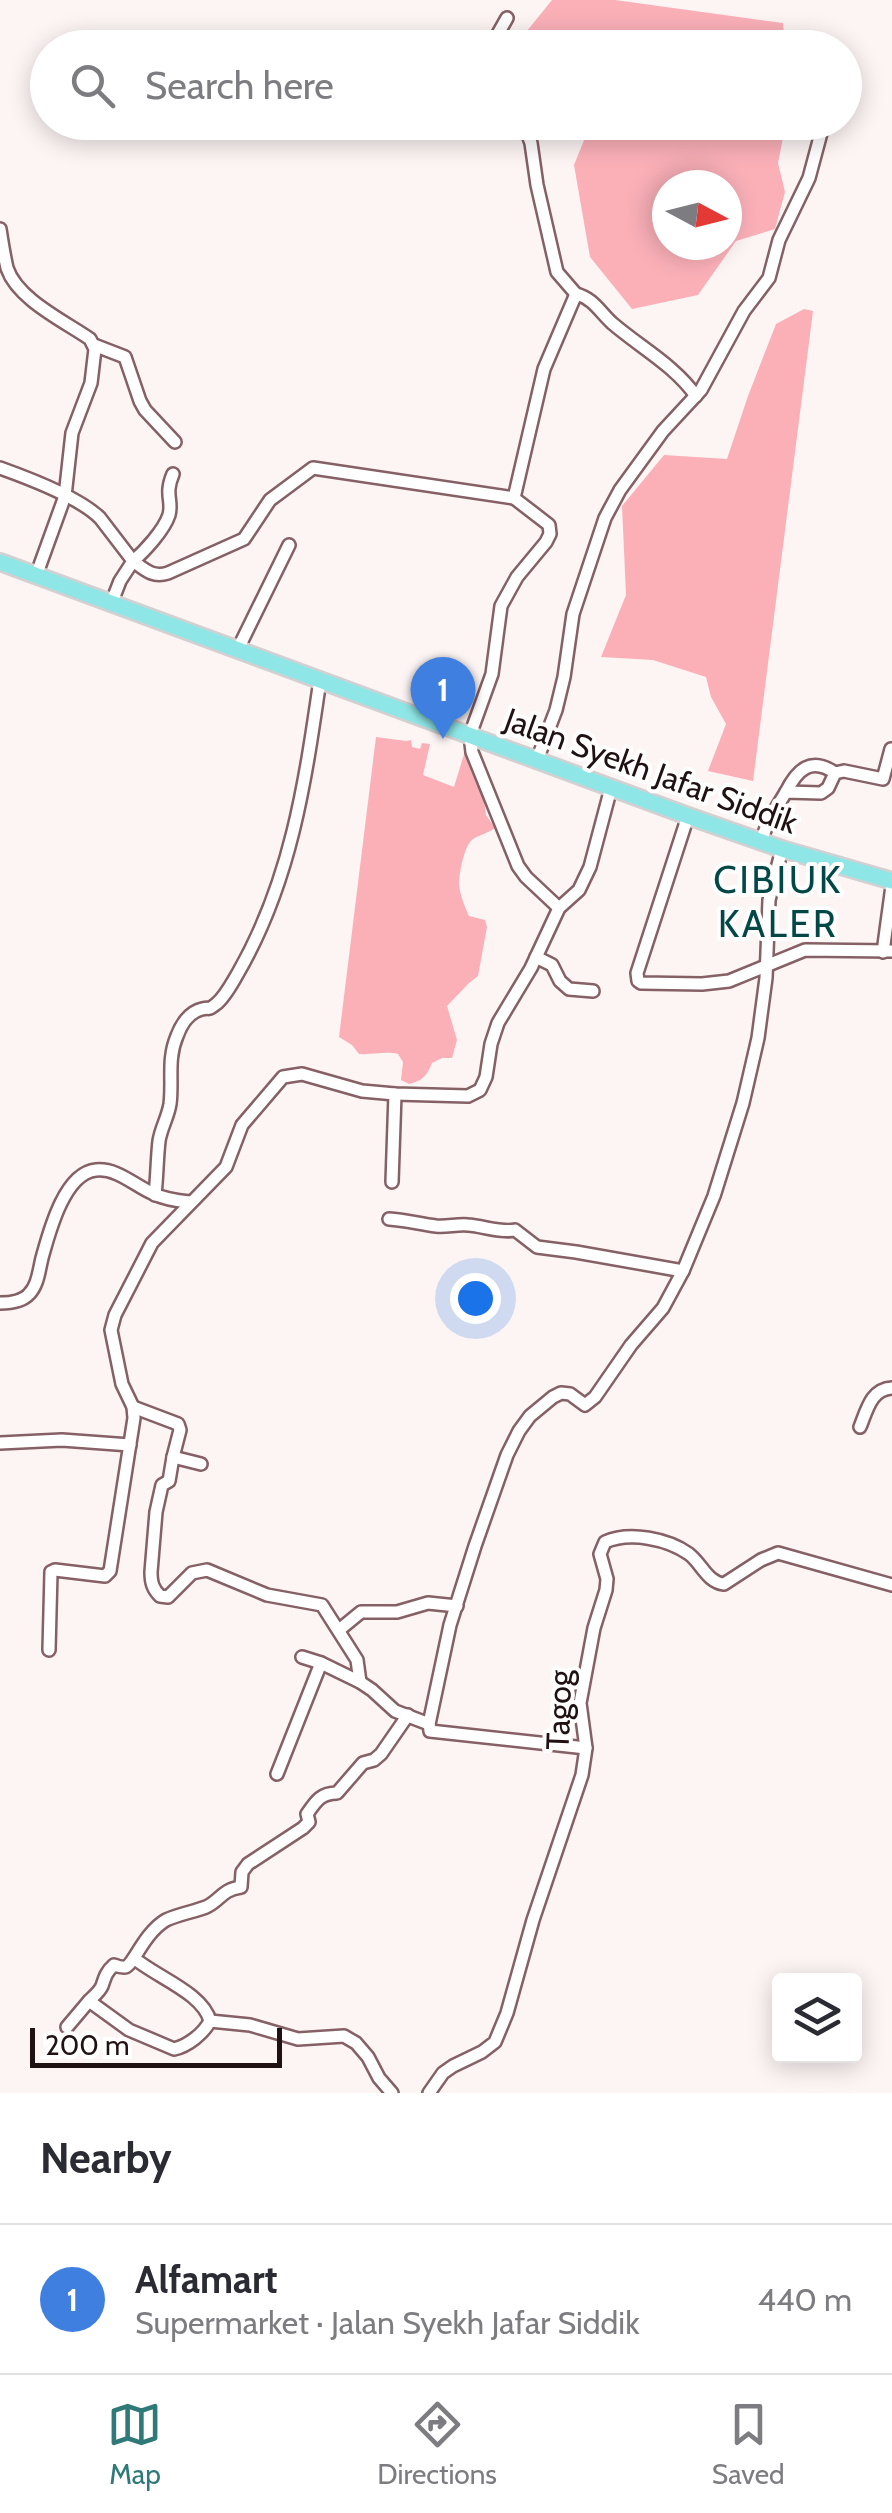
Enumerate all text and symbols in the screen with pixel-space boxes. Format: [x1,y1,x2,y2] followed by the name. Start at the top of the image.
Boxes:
[30,30,862,140] search box
[65,58,120,113] icon: search
[145,62,334,109] text: Search here
[652,170,742,260] north arrow
[410,656,476,739] pin: 1
[499,699,803,842] street label: Jalan Syekh Jafar Siddik
[713,856,843,947] district label: CIBIUK KALER
[450,1273,501,1324] your location
[538,1668,579,1751] street label: Tagog
[772,1973,862,2063] map controls
[772,1973,862,2063] button: layers
[30,2023,282,2068] scale bar
[45,2028,130,2062] text: 200 m
[40,2132,172,2184] text: Nearby
[135,2256,278,2303] text: Alfamart
[67,2280,78,2319] text: 1
[757,2280,852,2319] text: 440 m
[135,2303,639,2342] text: Supermarket · Jalan Syekh Jafar Siddik
[107,2397,162,2491] tab: Map
[377,2397,497,2491] tab: Directions
[712,2397,785,2491] tab: Saved

